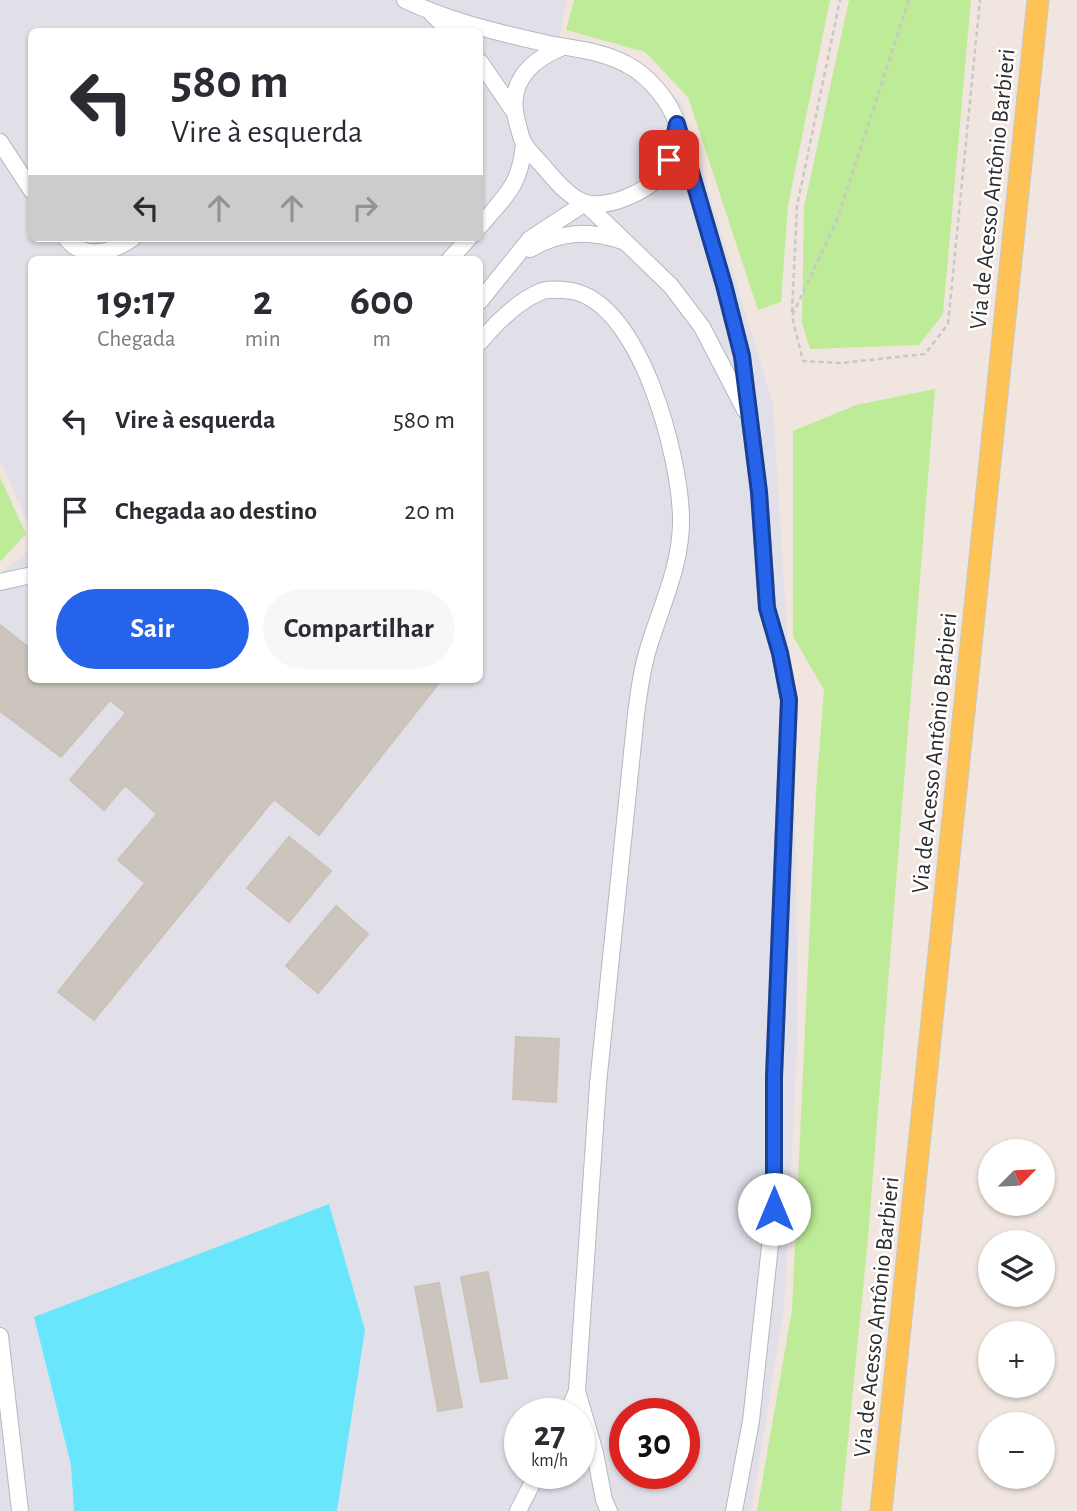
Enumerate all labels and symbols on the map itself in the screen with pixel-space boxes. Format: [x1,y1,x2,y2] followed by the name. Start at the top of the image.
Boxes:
[966,48,1020,331] street label: Via de Acesso Antônio Barbieri
[639,130,699,190] pin
[908,612,962,895] street label: Via de Acesso Antônio Barbieri
[978,1139,1055,1216] north arrow
[737,1172,811,1246] position arrow
[850,1176,904,1459] street label: Via de Acesso Antônio Barbieri
[609,1398,700,1489] speed limit sign: 30

